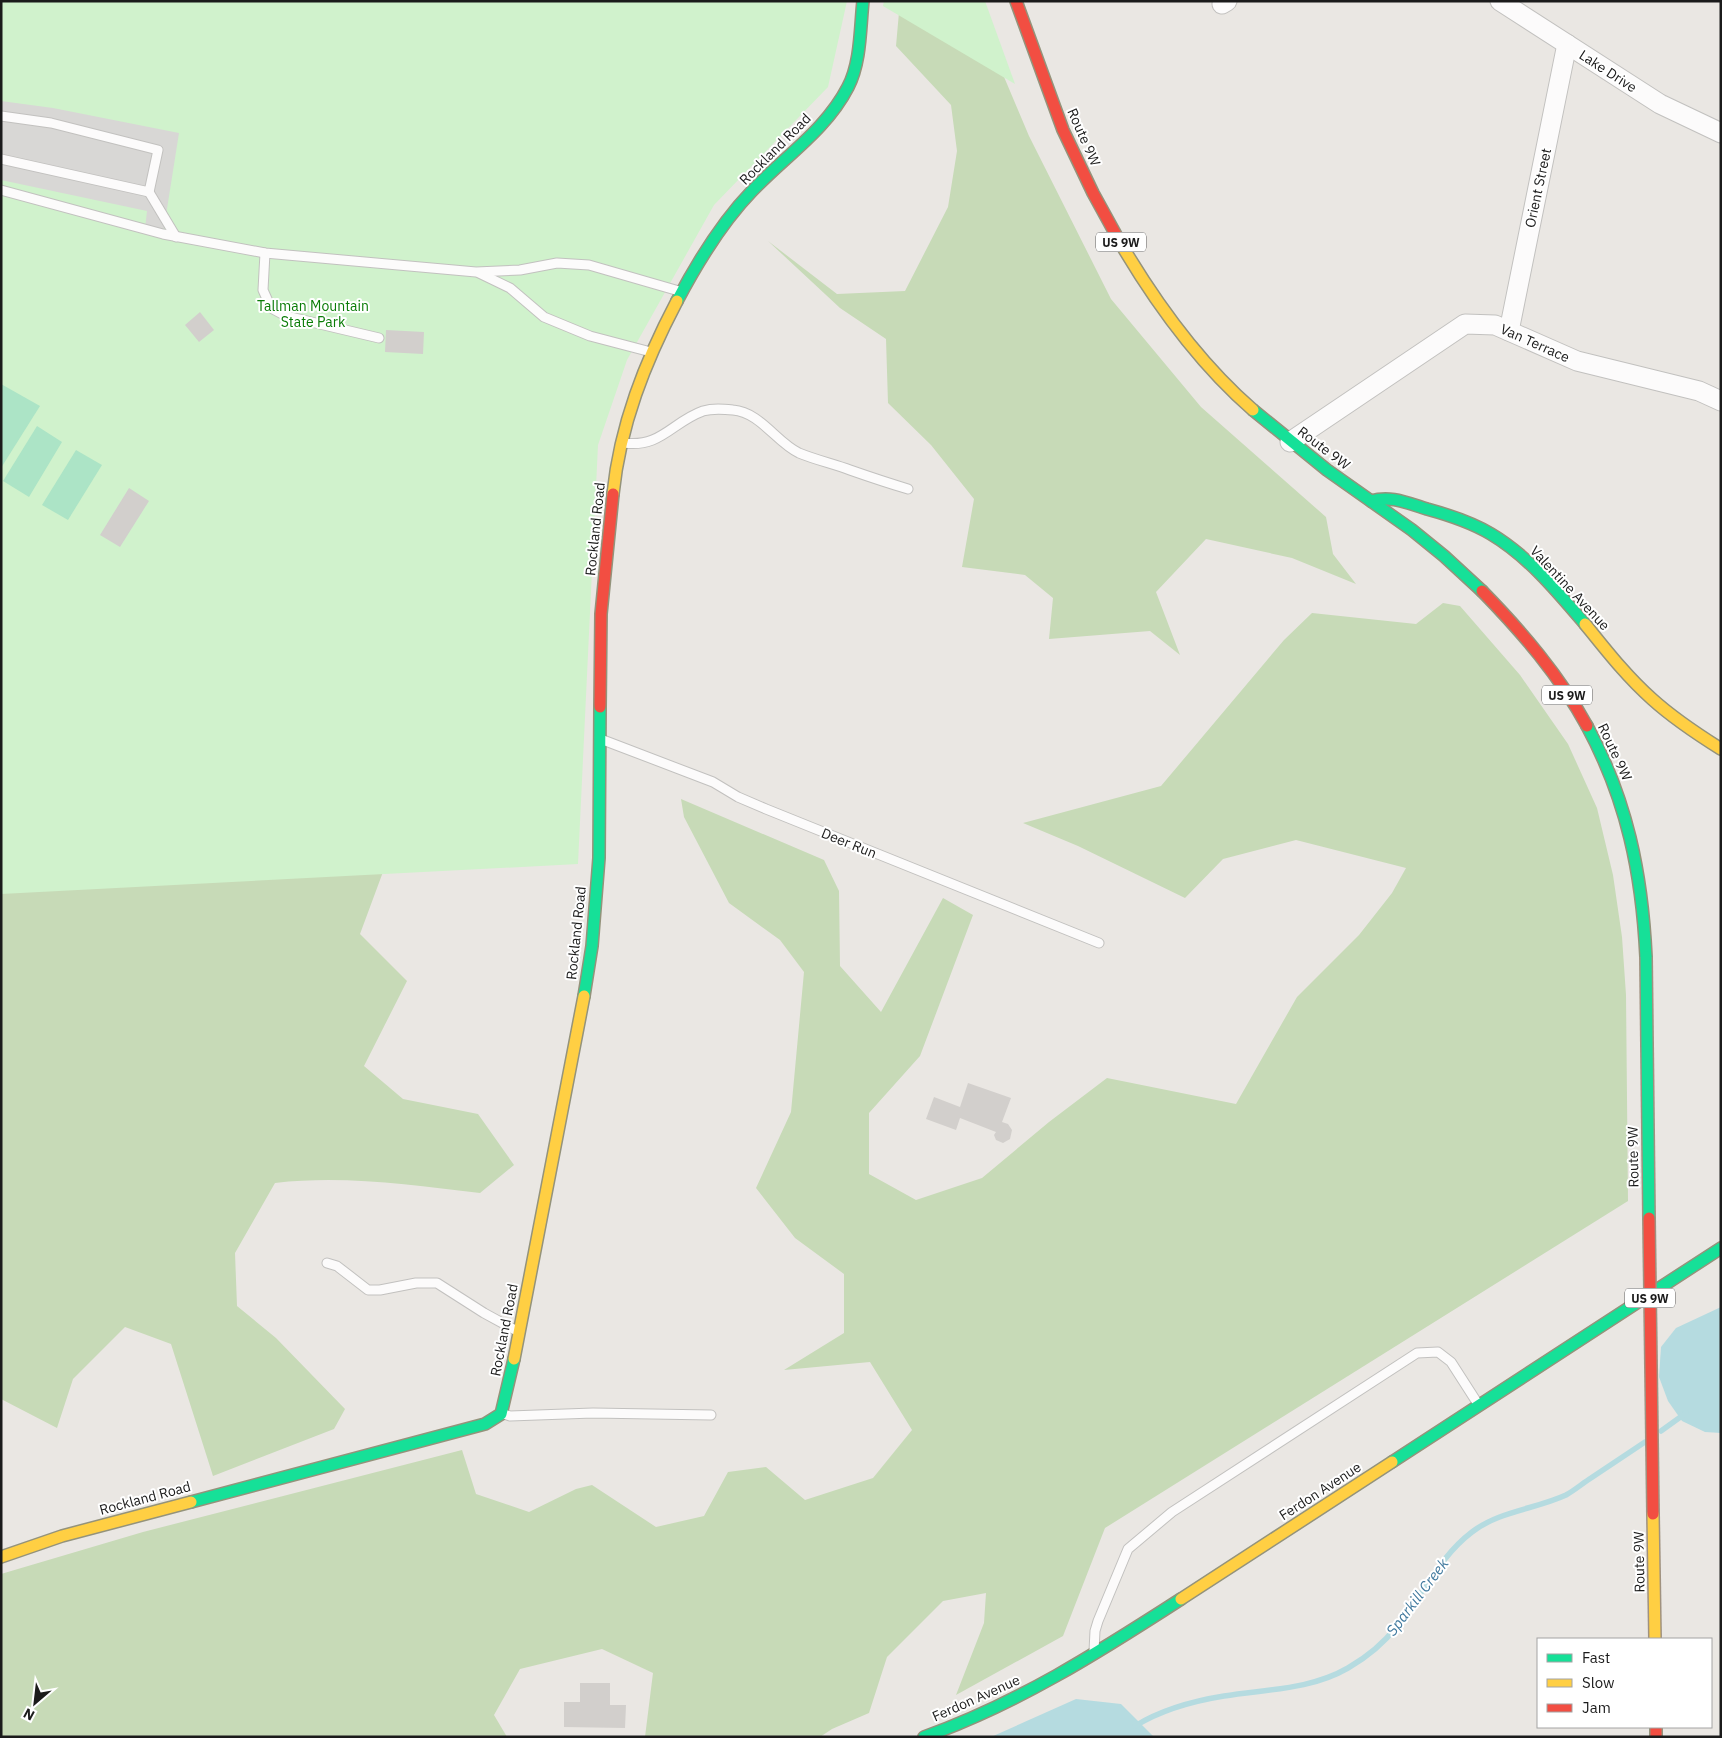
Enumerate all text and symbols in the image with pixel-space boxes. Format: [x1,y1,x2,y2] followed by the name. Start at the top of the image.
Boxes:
[1576,46,1640,96] street label: Lake Drive
[1063,105,1105,169] street label: Route 9W
[735,109,815,189] street label: Rockland Road
[1521,147,1555,229] street label: Orient Street
[1096,232,1146,252] road number: US 9W
[257,297,369,331] park label: Tallman Mountain State Park
[1498,320,1573,366] street label: Van Terrace
[1294,422,1354,474] street label: Route 9W
[581,481,609,577] street label: Rockland Road
[1526,542,1614,634] street label: Valentine Avenue
[1542,686,1592,704] road number: US 9W
[1594,720,1636,784] street label: Route 9W
[819,824,879,862] street label: Deer Run
[562,885,590,981] street label: Rockland Road
[1623,1126,1643,1188] street label: Route 9W
[486,1282,522,1378] street label: Rockland Road
[1625,1289,1675,1308] road number: US 9W
[1276,1458,1365,1524] street label: Ferdon Avenue
[97,1477,193,1519] street label: Rockland Road
[1629,1531,1649,1593] street label: Route 9W
[1382,1554,1452,1639] water label: Sparkill Creek
[1537,1638,1712,1728] legend
[1582,1648,1610,1667] text: Fast
[929,1670,1023,1725] street label: Ferdon Avenue
[1582,1673,1615,1692] text: Slow
[10,1678,60,1728] north arrow
[1582,1698,1611,1717] text: Jam
[20,1704,38,1725] text: N

